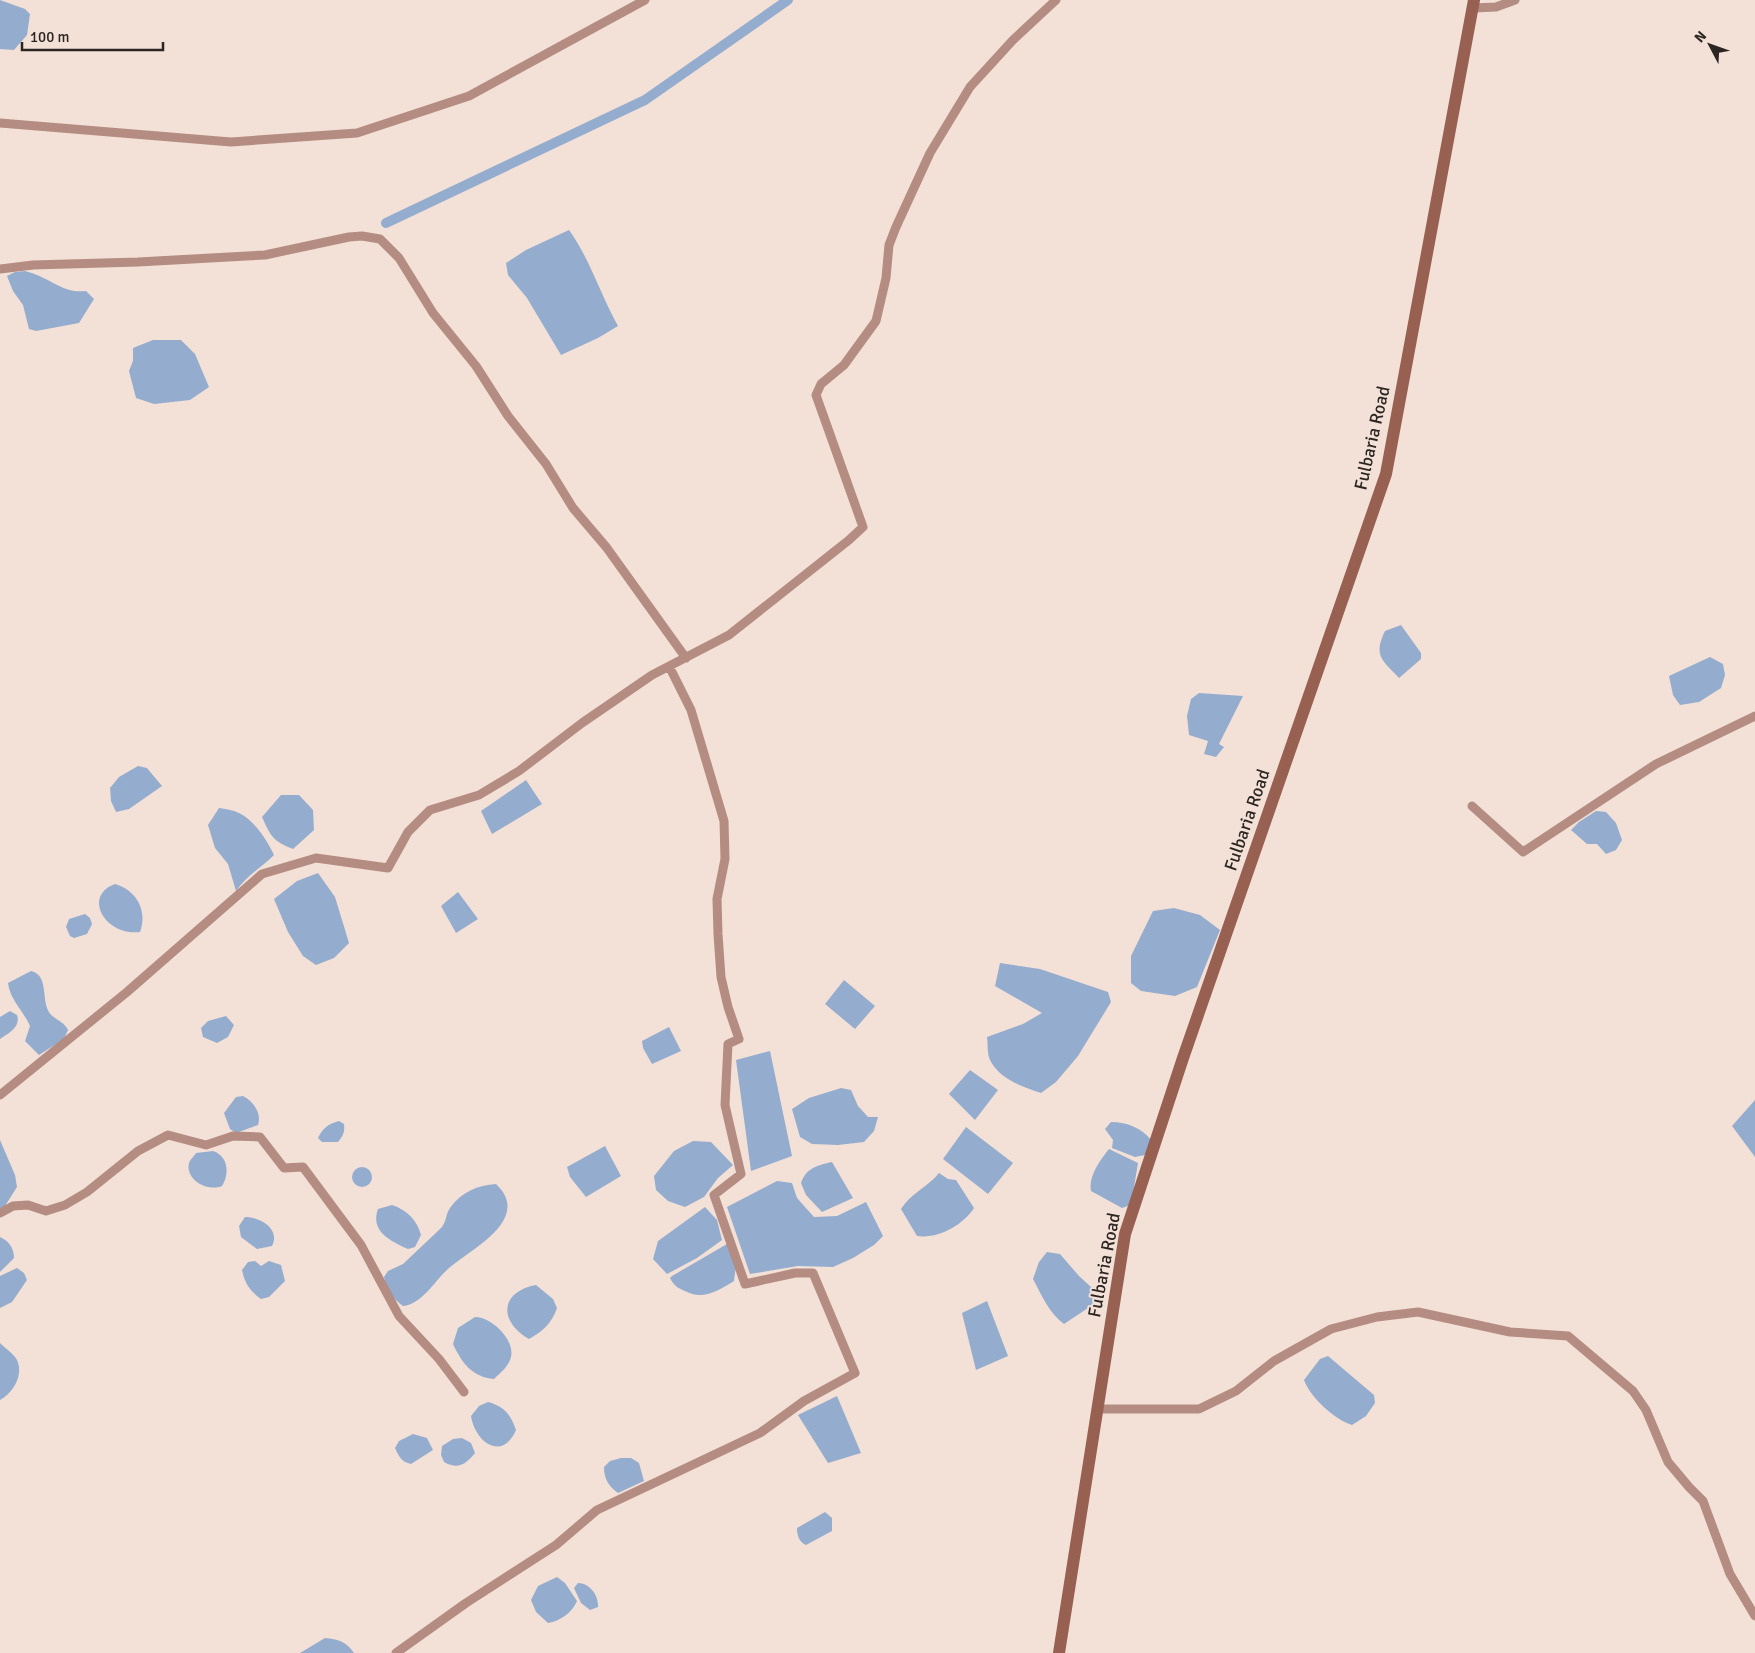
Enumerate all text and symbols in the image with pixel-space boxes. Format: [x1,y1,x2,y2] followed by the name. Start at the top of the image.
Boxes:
[22,20,164,52] scale bar
[1685,20,1735,70] north arrow
[30,28,70,46] text: 100 m
[1691,28,1710,46] text: N
[1349,384,1395,492] street label: Fulbaria Road
[1219,766,1275,874] street label: Fulbaria Road
[1083,1211,1125,1319] street label: Fulbaria Road

